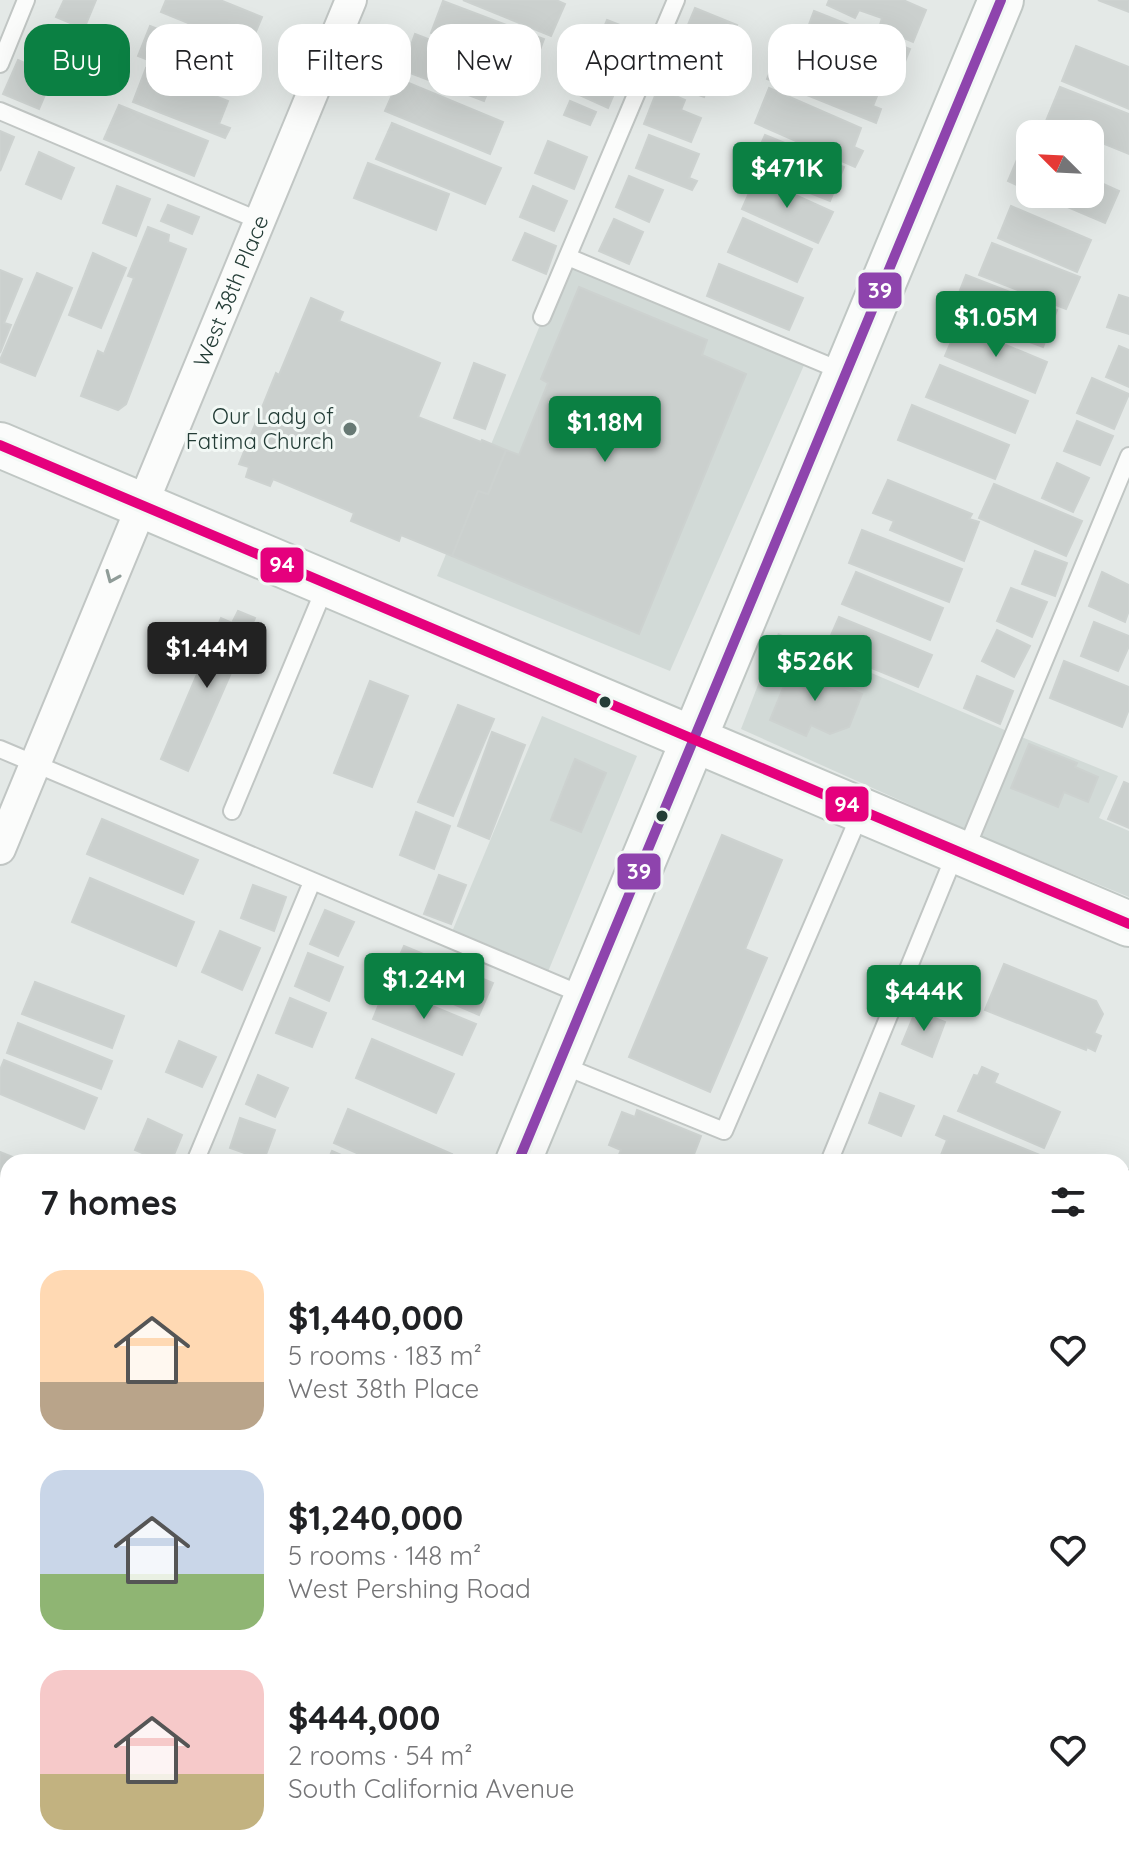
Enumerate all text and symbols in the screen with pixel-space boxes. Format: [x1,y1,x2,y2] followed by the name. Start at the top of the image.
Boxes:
[24,24,130,96] chip: Buy
[146,24,262,96] chip: Rent
[278,24,411,96] chip: Filters
[427,24,541,96] chip: New
[557,24,752,96] chip: Apartment
[768,24,906,96] chip: House
[1016,120,1104,208] north arrow
[1016,120,1104,208] map controls
[731,142,843,210] pin: $471K
[751,151,823,184] text: $471K
[187,211,275,371] street label: West 38th Place
[857,271,903,310] line badge: 39
[868,276,892,304] text: 39
[931,291,1061,359] pin: $1.05M
[954,300,1038,333] text: $1.05M
[540,396,670,464] pin: $1.18M
[186,402,334,455] place label: Our Lady of Fatima Church
[567,405,643,438] text: $1.18M
[341,420,359,438] marker: Our Lady of Fatima Church
[259,546,305,584] line badge: 94
[269,550,295,578] text: 94
[105,569,122,583] one-way arrow
[142,622,272,690] pin: $1.44M
[165,631,249,664] text: $1.44M
[759,635,871,703] pin: $526K
[777,644,853,677] text: $526K
[597,694,613,710] unlabelled marker
[824,785,870,823] line badge: 94
[834,790,860,818] text: 94
[654,808,670,824] unlabelled marker
[616,852,662,891] line badge: 39
[627,857,651,885] text: 39
[359,953,489,1021] pin: $1.24M
[382,962,466,995] text: $1.24M
[868,965,980,1033] pin: $444K
[885,974,963,1007] text: $444K
[1046,1180,1090,1224] icon: filters
[40,1181,177,1224] text: 7 homes
[288,1296,464,1339] text: $1,440,000
[104,1302,200,1398] icon: home
[1046,1328,1090,1372] icon: heart
[288,1339,482,1372] text: 5 rooms · 183 m²
[288,1372,479,1405] text: West 38th Place
[288,1496,463,1539] text: $1,240,000
[104,1502,200,1598] icon: home
[1046,1528,1090,1572] icon: heart
[288,1539,481,1572] text: 5 rooms · 148 m²
[288,1572,531,1605] text: West Pershing Road
[288,1696,440,1739] text: $444,000
[104,1702,200,1798] icon: home
[1046,1728,1090,1772] icon: heart
[288,1739,472,1772] text: 2 rooms · 54 m²
[288,1772,575,1805] text: South California Avenue

